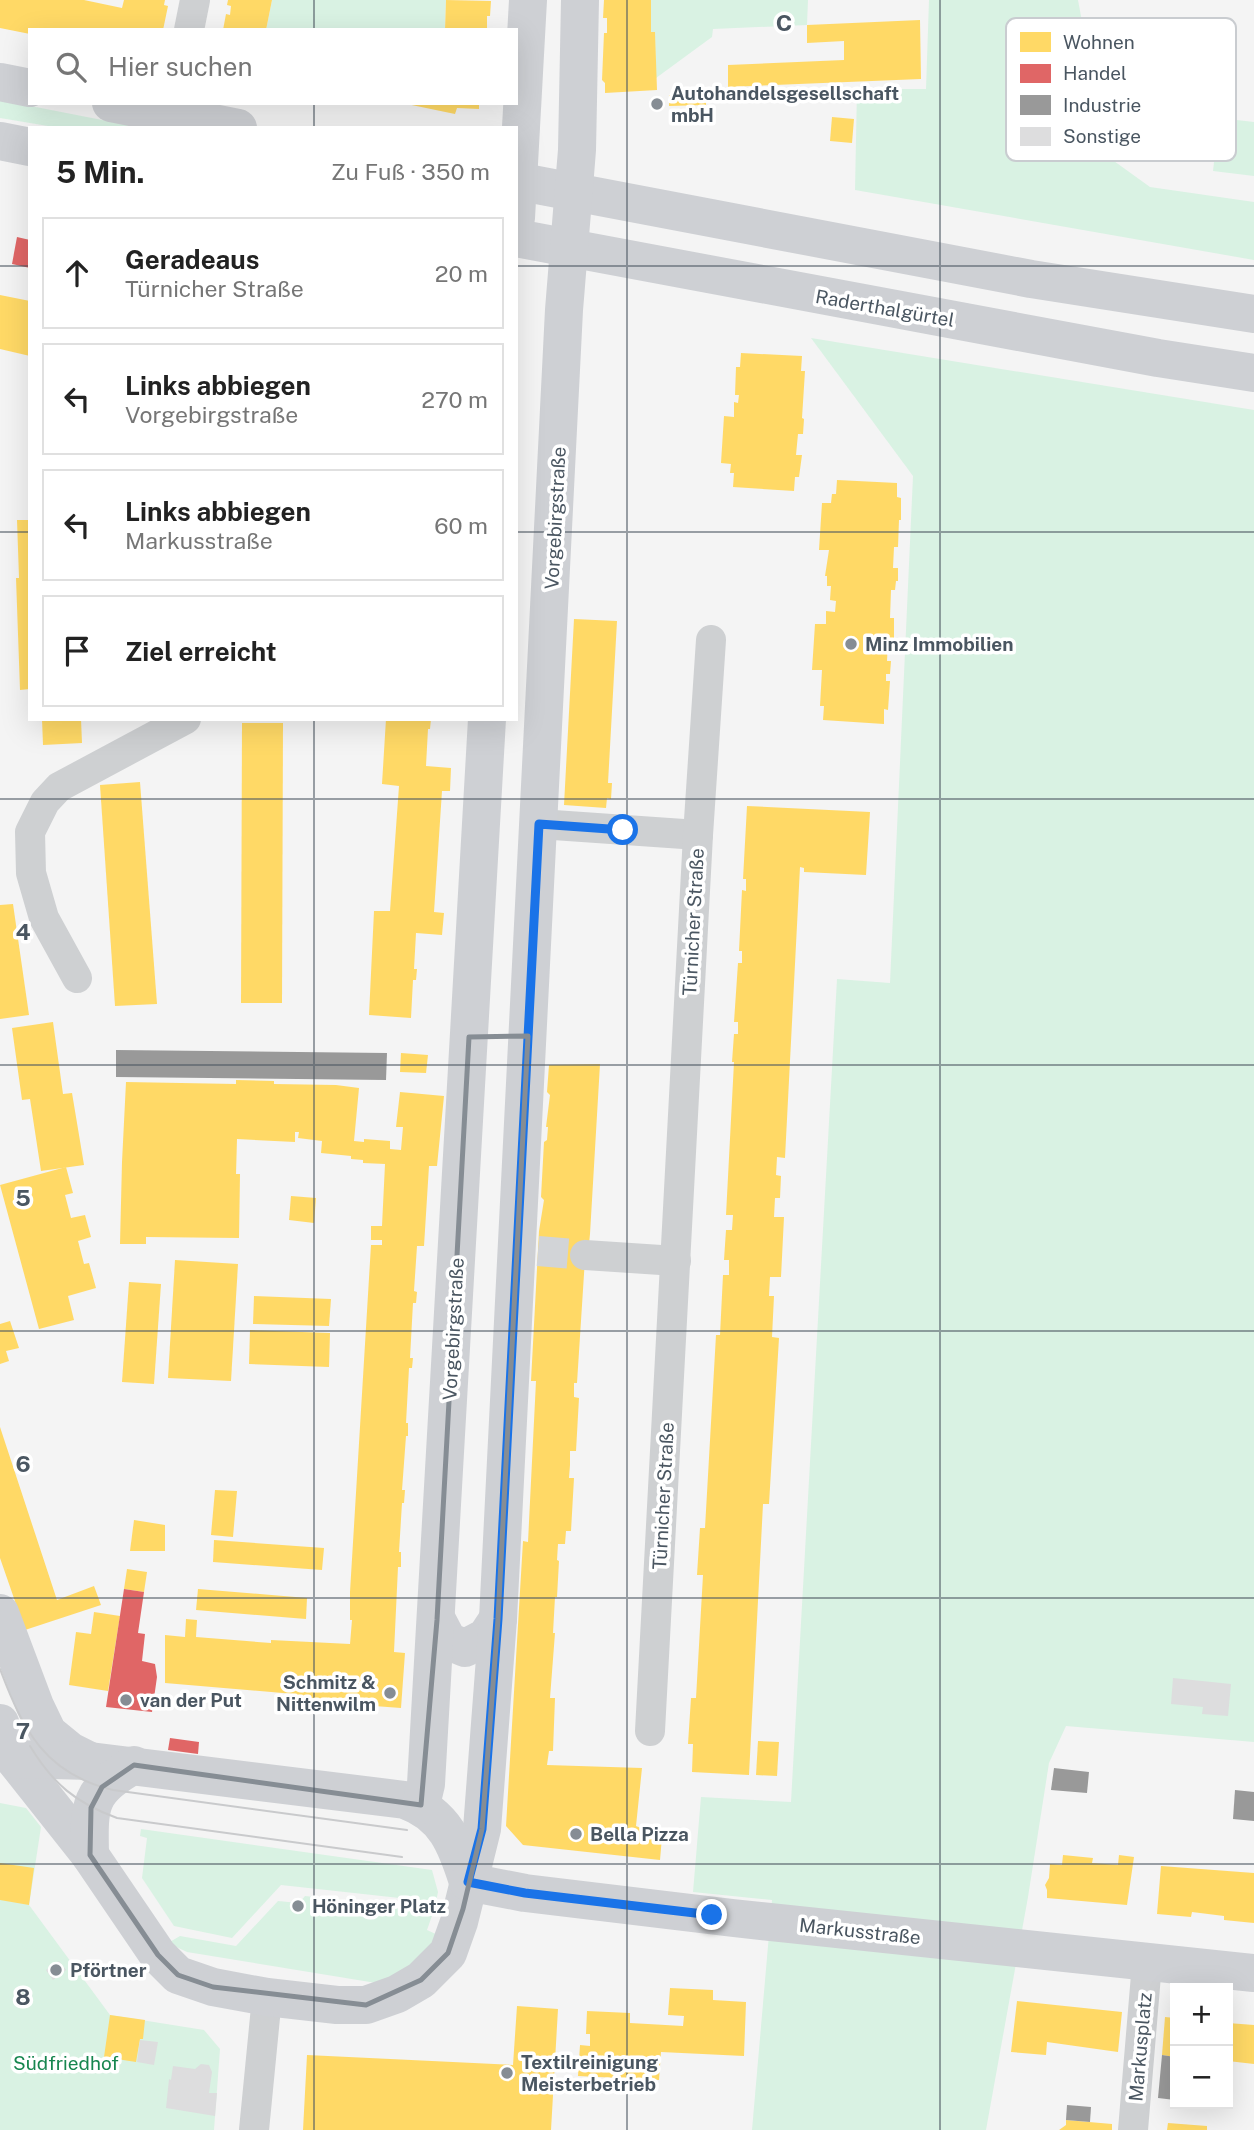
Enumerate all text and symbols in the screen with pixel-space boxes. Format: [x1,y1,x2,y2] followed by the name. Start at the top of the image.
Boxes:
[776,9,792,36] text: C
[1006,18,1236,161] legend
[28,28,518,105] search box
[1063,31,1135,53] text: Wohnen
[52,48,90,86] icon: search
[108,51,253,82] text: Hier suchen
[1063,62,1127,84] text: Handel
[671,82,899,126] place label: Autohandelsgesellschaft mbH
[1063,94,1141,116] text: Industrie
[649,96,665,112] marker: Autohandelsgesellschaft mbH
[1063,125,1141,147] text: Sonstige
[56,154,145,190] text: 5 Min.
[331,158,490,185] text: Zu Fuß · 350 m
[125,244,260,275] text: Geradeaus
[58,254,96,292] icon: ahead
[435,260,488,287] text: 20 m
[125,275,304,302] text: Türnicher Straße
[814,285,956,331] street label: Raderthalgürtel
[125,370,311,401] text: Links abbiegen
[58,380,96,418] icon: left
[421,386,488,413] text: 270 m
[125,401,298,428] text: Vorgebirgstraße
[540,446,570,590] street label: Vorgebirgstraße
[125,496,311,527] text: Links abbiegen
[58,506,96,544] icon: left
[434,512,488,539] text: 60 m
[125,527,273,554] text: Markusstraße
[58,632,96,670] icon: arrive
[865,633,1013,655] place label: Minz Immobilien
[125,636,277,667] text: Ziel erreicht
[843,636,859,652] marker: Minz Immobilien
[607,814,638,845] route start
[678,848,708,996] street label: Türnicher Straße
[15,918,31,945] text: 4
[15,1184,31,1211] text: 5
[438,1257,468,1401] street label: Vorgebirgstraße
[648,1422,678,1570] street label: Türnicher Straße
[15,1450,31,1477] text: 6
[276,1671,376,1715] place label: Schmitz & Nittenwilm
[382,1685,398,1701] marker: Schmitz & Nittenwilm
[140,1689,242,1711] place label: van der Put
[118,1692,134,1708] marker: van der Put
[16,1717,30,1744] text: 7
[590,1823,689,1845] place label: Bella Pizza
[568,1826,584,1842] marker: Bella Pizza
[312,1895,446,1917] place label: Höninger Platz
[290,1898,306,1914] marker: Höninger Platz
[696,1899,727,1930] route end
[798,1914,922,1948] street label: Markusstraße
[70,1959,147,1981] place label: Pförtner
[48,1962,64,1978] marker: Pförtner
[15,1983,31,2010] text: 8
[1170,1983,1233,2109] map controls
[1170,1983,1233,2046] button: +
[1124,1992,1156,2102] street label: Markusplatz
[1170,2046,1233,2109] button: −
[521,2051,658,2095] place label: Textilreinigung Meisterbetrieb
[13,2052,119,2074] park label: Südfriedhof
[499,2065,515,2081] marker: Textilreinigung Meisterbetrieb

